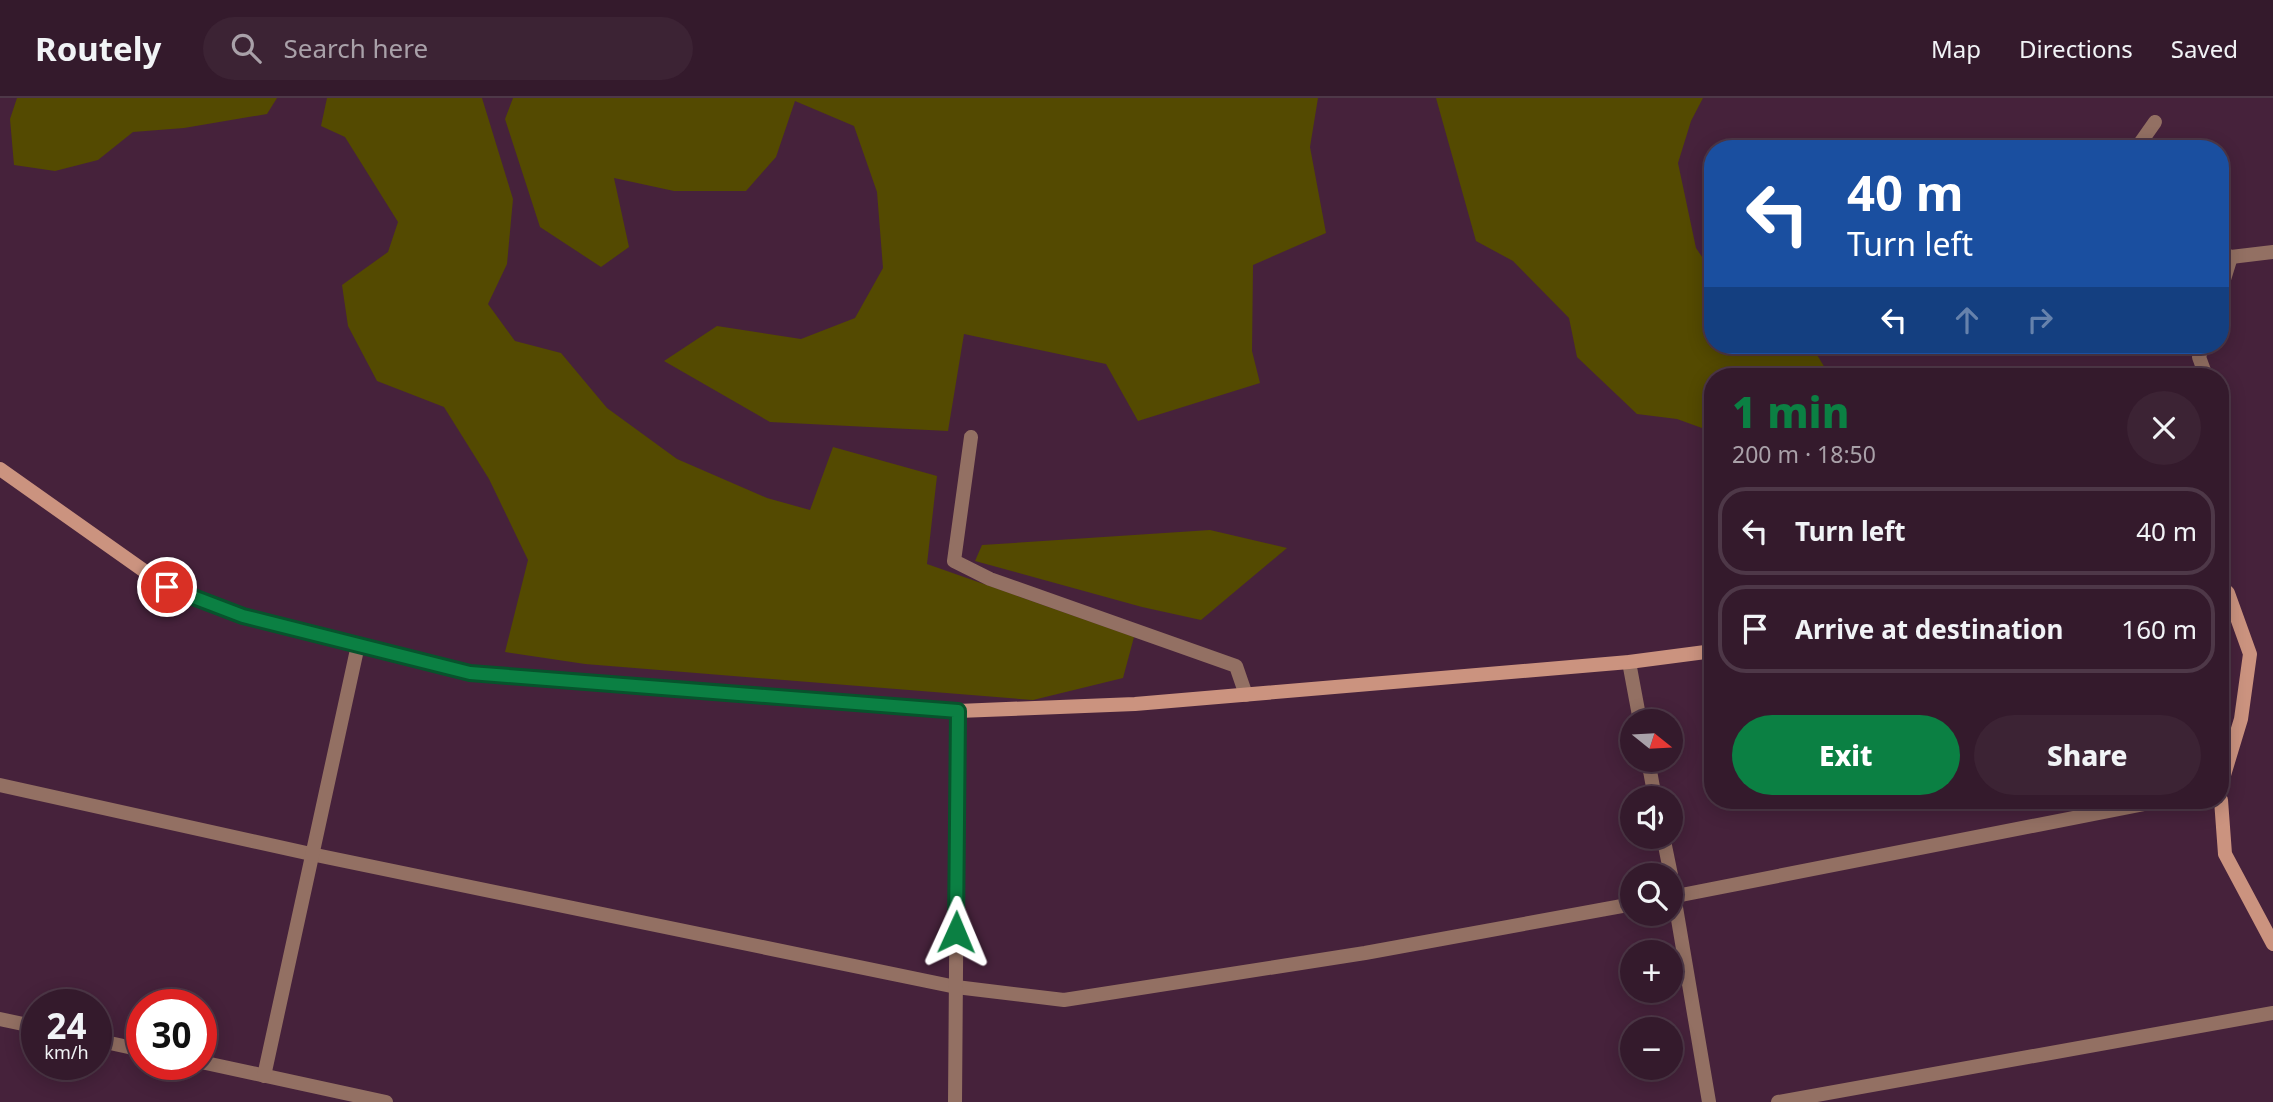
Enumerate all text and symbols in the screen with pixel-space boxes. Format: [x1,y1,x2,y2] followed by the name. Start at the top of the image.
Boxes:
[203,17,693,80] search box
[35,26,161,71] text: Routely
[227,29,265,67] icon: search
[283,30,428,66] text: Search here
[1931,32,1981,65] text: Map
[2019,32,2133,65] text: Directions
[2171,32,2238,65] text: Saved
[1847,159,1964,225] text: 40 m
[1732,168,1823,259] icon: left
[1847,222,1973,265] text: Turn left
[1875,301,1913,339] icon: left
[1948,301,1986,339] icon: ahead
[2021,301,2059,339] icon: right
[1732,383,1849,440] text: 1 min
[2127,391,2201,465] button: close
[1732,438,1876,470] text: 200 m · 18:50
[1736,512,1774,550] icon: left
[1795,513,1906,549] text: Turn left
[2136,513,2197,549] text: 40 m
[137,557,197,617] pin
[148,568,186,606] icon: arrive
[1736,610,1774,648] icon: arrive
[1795,611,2064,647] text: Arrive at destination
[2121,611,2197,647] text: 160 m
[1620,709,1684,772] north arrow
[1620,709,1683,1080] map controls
[1732,715,1960,795] button: Exit
[1974,715,2201,795] button: Share
[1620,786,1683,849] button: sound
[1620,863,1683,926] button: search
[919,895,993,969] position arrow
[1620,940,1683,1003] button: +
[126,989,217,1080] speed limit sign: 30
[46,1002,87,1049] text: 24
[1620,1017,1683,1080] button: −
[44,1040,89,1064] text: km/h

